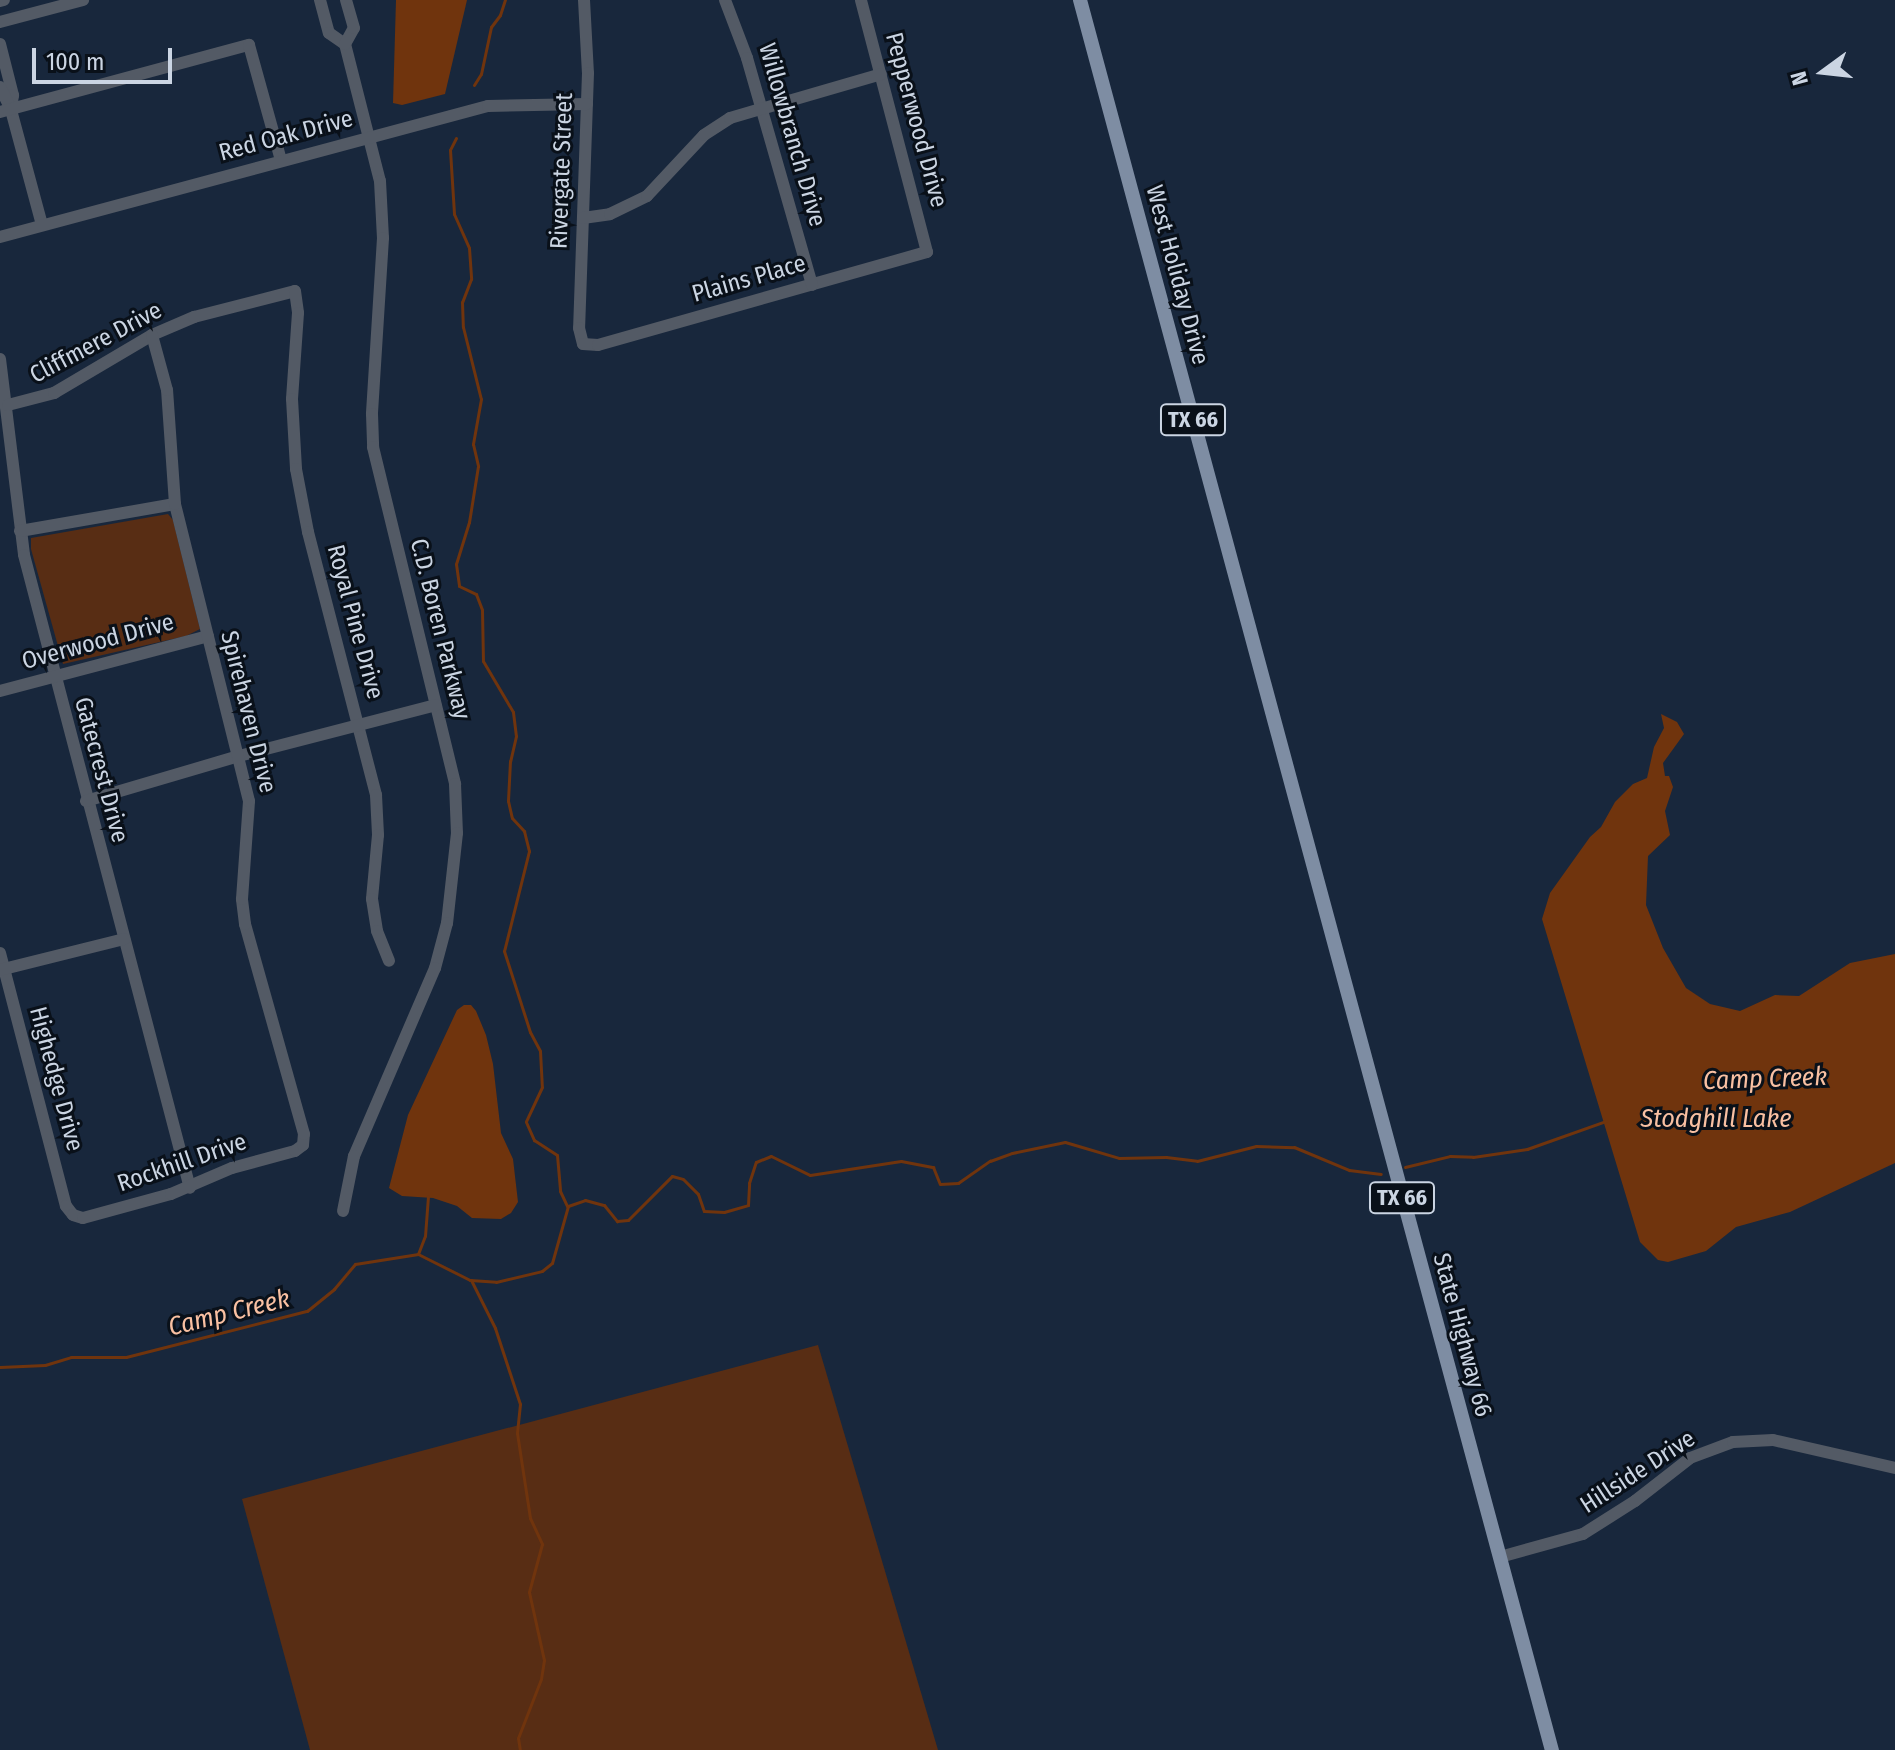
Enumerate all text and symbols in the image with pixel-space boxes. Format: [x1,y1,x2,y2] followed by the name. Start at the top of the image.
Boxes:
[879,29,953,211] street label: Pepperwood Drive
[36,32,176,82] scale bar
[1783,32,1863,112] north arrow
[752,40,832,230] street label: Willowbranch Drive
[46,48,104,76] text: 100 m
[1785,68,1814,88] text: N
[545,92,579,250] street label: Rivergate Street
[216,104,356,168] street label: Red Oak Drive
[1139,182,1215,368] street label: West Holiday Drive
[689,249,809,309] street label: Plains Place
[25,296,167,390] street label: Cliffmere Drive
[1159,402,1227,438] road number: TX 66
[404,536,476,722] street label: C.D. Boren Parkway
[321,542,389,702] street label: Royal Pine Drive
[19,608,177,676] street label: Overwood Drive
[214,628,282,796] street label: Spirehaven Drive
[68,694,134,846] street label: Gatecrest Drive
[23,1004,89,1154] street label: Highedge Drive
[1702,1061,1828,1097] water label: Camp Creek
[1641,1103,1791,1135] water label: Stodghill Lake
[114,1127,250,1199] street label: Rockhill Drive
[1368,1180,1436,1216] road number: TX 66
[1426,1250,1498,1420] street label: State Highway 66
[165,1283,293,1343] water label: Camp Creek
[1575,1424,1701,1520] street label: Hillside Drive

